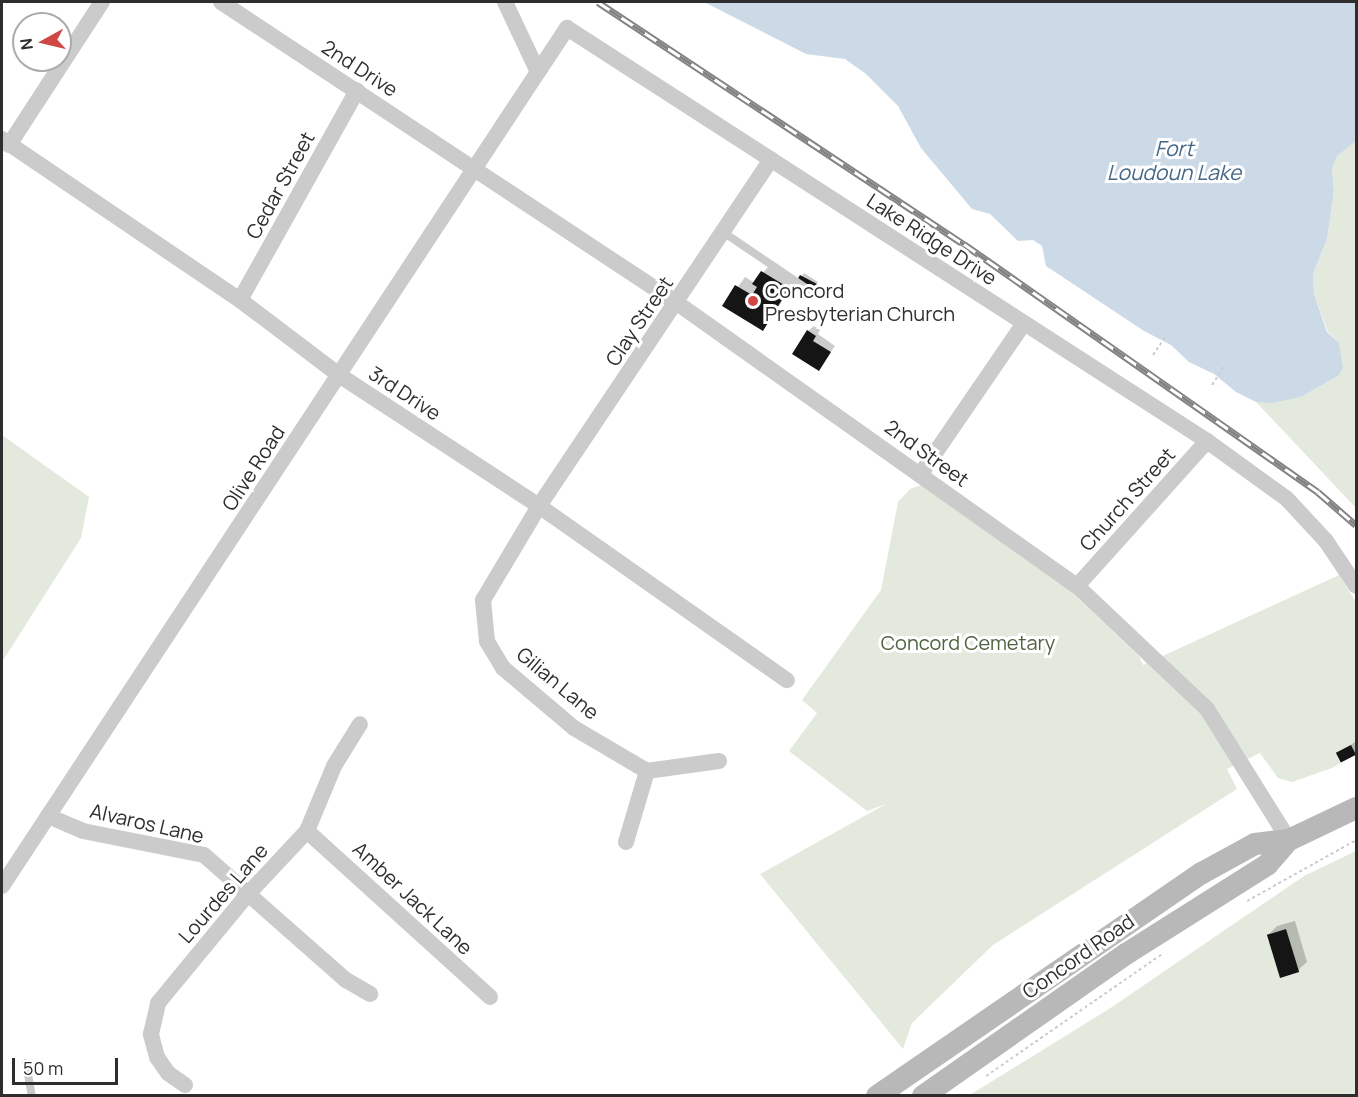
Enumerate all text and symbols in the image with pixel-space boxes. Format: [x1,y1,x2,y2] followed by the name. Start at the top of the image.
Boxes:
[12,12,72,72] north arrow
[317,35,403,101] street label: 2nd Drive
[14,37,38,51] text: N
[241,127,319,243] street label: Cedar Street
[1107,135,1241,185] water label: Fort Loudoun Lake
[863,188,1001,290] street label: Lake Ridge Drive
[600,272,678,370] street label: Clay Street
[765,278,955,325] place label: Concord Presbyterian Church
[746,294,760,308] marker: Concord Presbyterian Church
[365,361,445,425] street label: 3rd Drive
[880,415,974,491] street label: 2nd Street
[217,421,289,515] street label: Olive Road
[1074,442,1180,556] street label: Church Street
[881,630,1055,654] park label: Concord Cemetary
[512,642,604,724] street label: Gilian Lane
[88,798,206,848] street label: Alvaros Lane
[348,837,478,959] street label: Amber Jack Lane
[173,838,273,948] street label: Lourdes Lane
[1018,909,1138,1003] street label: Concord Road
[15,1046,122,1084] scale bar
[23,1056,63,1080] text: 50 m

